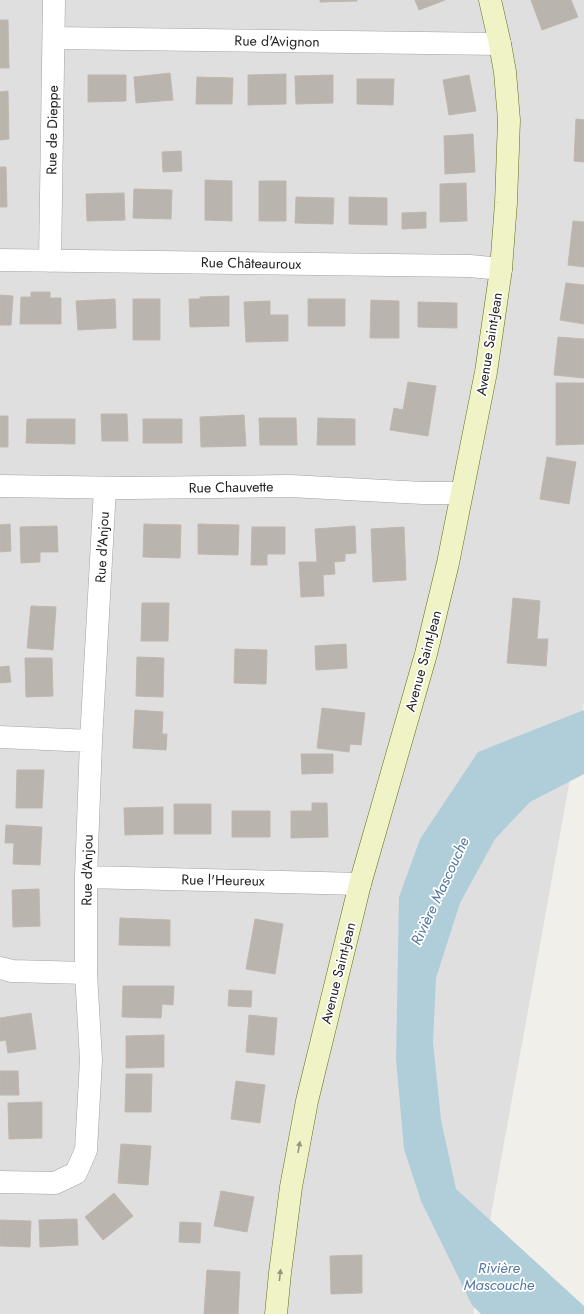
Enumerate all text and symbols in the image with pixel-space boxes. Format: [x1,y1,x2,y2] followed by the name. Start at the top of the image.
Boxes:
[234,30,320,52] street label: Rue d'Avignon
[41,85,63,175] street label: Rue de Dieppe
[201,252,302,274] street label: Rue Châteauroux
[471,291,507,397] street label: Avenue Saint-Jean
[188,476,274,498] street label: Rue Chauvette
[90,511,114,583] street label: Rue d'Anjou
[400,608,446,714] street label: Avenue Saint-Jean
[405,833,475,949] water label: Rivière Mascouche
[76,834,98,906] street label: Rue d'Anjou
[181,869,265,891] street label: Rue l'Heureux
[316,920,360,1026] street label: Avenue Saint-Jean
[296,1140,302,1153] one-way arrow
[464,1257,535,1296] water label: Rivière Mascouche
[276,1269,283,1281] one-way arrow

